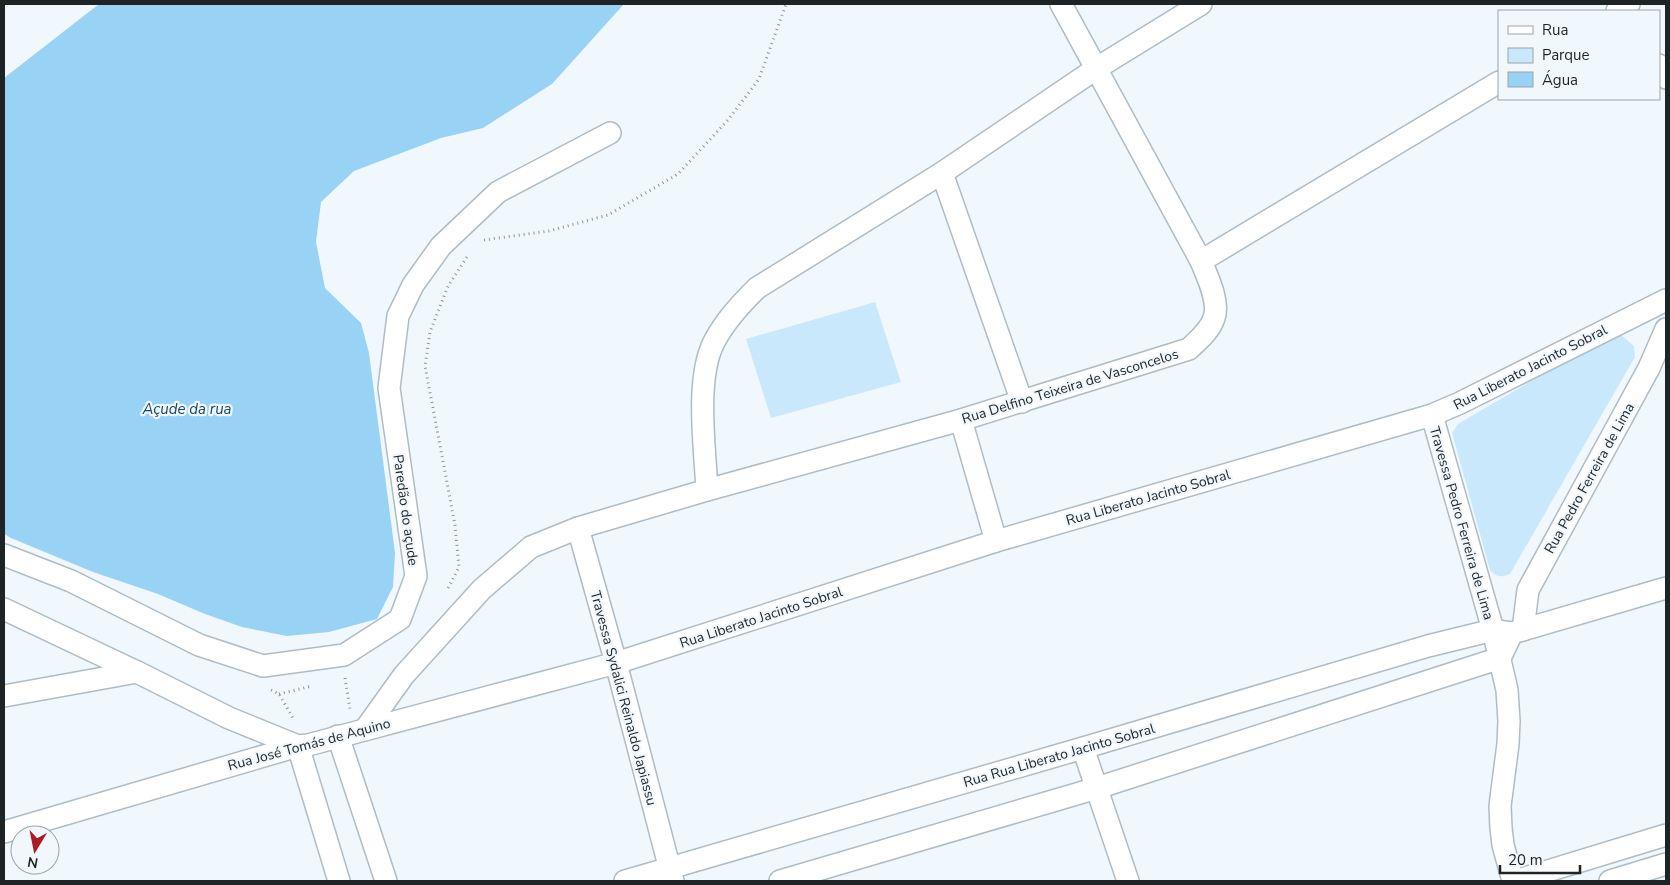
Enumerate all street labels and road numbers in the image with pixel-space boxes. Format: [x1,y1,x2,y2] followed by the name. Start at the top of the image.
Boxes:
[1450,320,1611,415] street label: Rua Liberato Jacinto Sobral
[959,344,1181,429] street label: Rua Delfino Teixeira de Vasconcelos
[1540,399,1639,557] street label: Rua Pedro Ferreira de Lima
[1425,424,1498,622] street label: Travessa Pedro Ferreira de Lima
[388,453,423,567] street label: Paredão do açude
[1064,465,1233,530] street label: Rua Liberato Jacinto Sobral
[677,582,846,653] street label: Rua Liberato Jacinto Sobral
[586,589,661,808] street label: Travessa Sydalici Reinaldo Japiassu
[226,714,393,775] street label: Rua José Tomás de Aquino
[961,719,1158,792] street label: Rua Rua Liberato Jacinto Sobral

